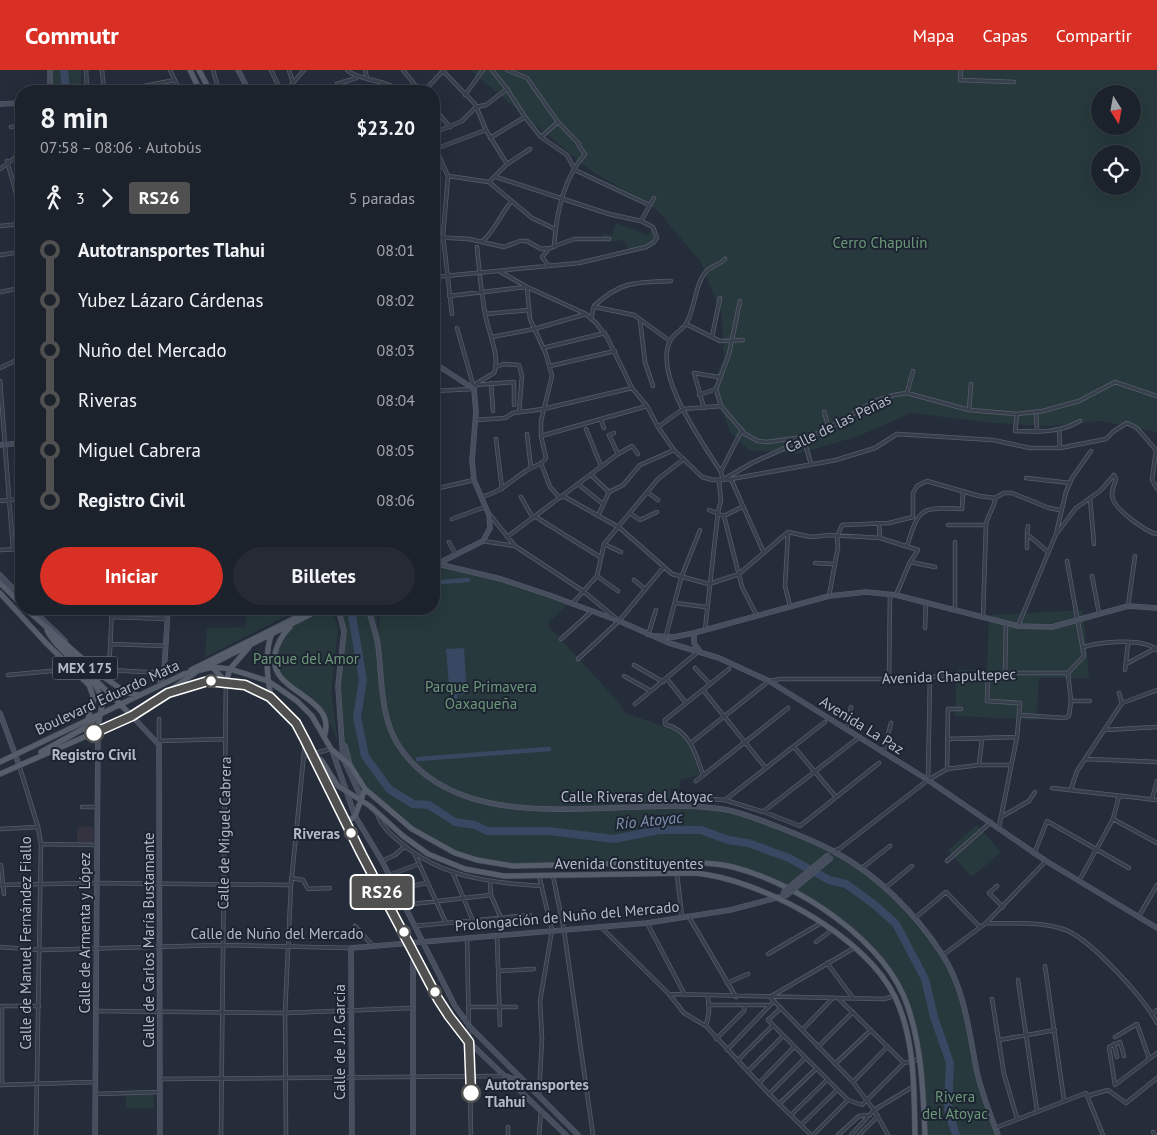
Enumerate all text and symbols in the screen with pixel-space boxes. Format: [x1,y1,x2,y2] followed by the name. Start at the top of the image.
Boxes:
[25,20,119,51] text: Commutr
[913,24,955,47] text: Mapa
[983,24,1028,47] text: Capas
[1056,24,1132,47] text: Compartir
[1091,85,1141,135] north arrow
[1091,85,1141,195] map controls
[40,99,108,136] text: 8 min
[356,116,415,140] text: $23.20
[40,137,201,157] text: 07:58 – 08:06 · Autobús
[1091,145,1141,195] button: locate
[40,184,68,212] icon: walk
[93,184,121,212] icon: forward
[139,186,180,209] text: RS26
[76,188,85,208] text: 3
[349,188,415,208] text: 5 paradas
[833,233,927,252] park label: Cerro Chapulín
[78,238,265,262] text: Autotransportes Tlahui
[377,240,415,260] text: 08:01
[78,288,263,312] text: Yubez Lázaro Cárdenas
[377,290,415,310] text: 08:02
[78,338,227,362] text: Nuño del Mercado
[377,340,415,360] text: 08:03
[78,388,137,412] text: Riveras
[782,389,894,457] street label: Calle de las Peñas
[377,390,415,410] text: 08:04
[78,438,201,462] text: Miguel Cabrera
[377,440,415,460] text: 08:05
[78,488,185,512] text: Registro Civil
[377,490,415,510] text: 08:06
[40,547,223,605] button: Iniciar
[233,547,415,605] button: Billetes
[253,649,359,668] park label: Parque del Amor
[32,655,182,739] street label: Boulevard Eduardo Mata
[52,656,118,680] road number: MEX 175
[882,664,1017,688] street label: Avenida Chapultepec
[204,674,218,688] unlabelled marker
[425,677,537,713] park label: Parque Primavera Oaxaqueña
[816,692,908,758] street label: Avenida La Paz
[84,723,104,743] marker: Registro Civil
[52,745,137,764] place label: Registro Civil
[213,756,235,910] street label: Calle de Miguel Cabrera
[561,787,714,806] street label: Calle Riveras del Atoyac
[614,806,684,833] water label: Río Atoyac
[293,824,340,843] place label: Riveras
[344,826,358,840] marker: Riveras
[139,832,158,1048] street label: Calle de Carlos María Bustamante
[16,836,35,1050] street label: Calle de Manuel Fernández Fiallo
[75,852,94,1014] street label: Calle de Armenta y López
[554,854,704,873] street label: Avenida Constituyentes
[347,876,417,908] line badge: RS26
[362,880,402,903] text: RS26
[454,897,680,935] street label: Prolongación de Nuño del Mercado
[190,924,364,943] street label: Calle de Nuño del Mercado
[397,925,411,939] unlabelled marker
[330,984,349,1100] street label: Calle de J.P. García
[428,985,442,999] unlabelled marker
[485,1075,589,1111] place label: Autotransportes Tlahui
[461,1083,481,1103] marker: Autotransportes Tlahui
[922,1087,988,1123] park label: Rivera del Atoyac

